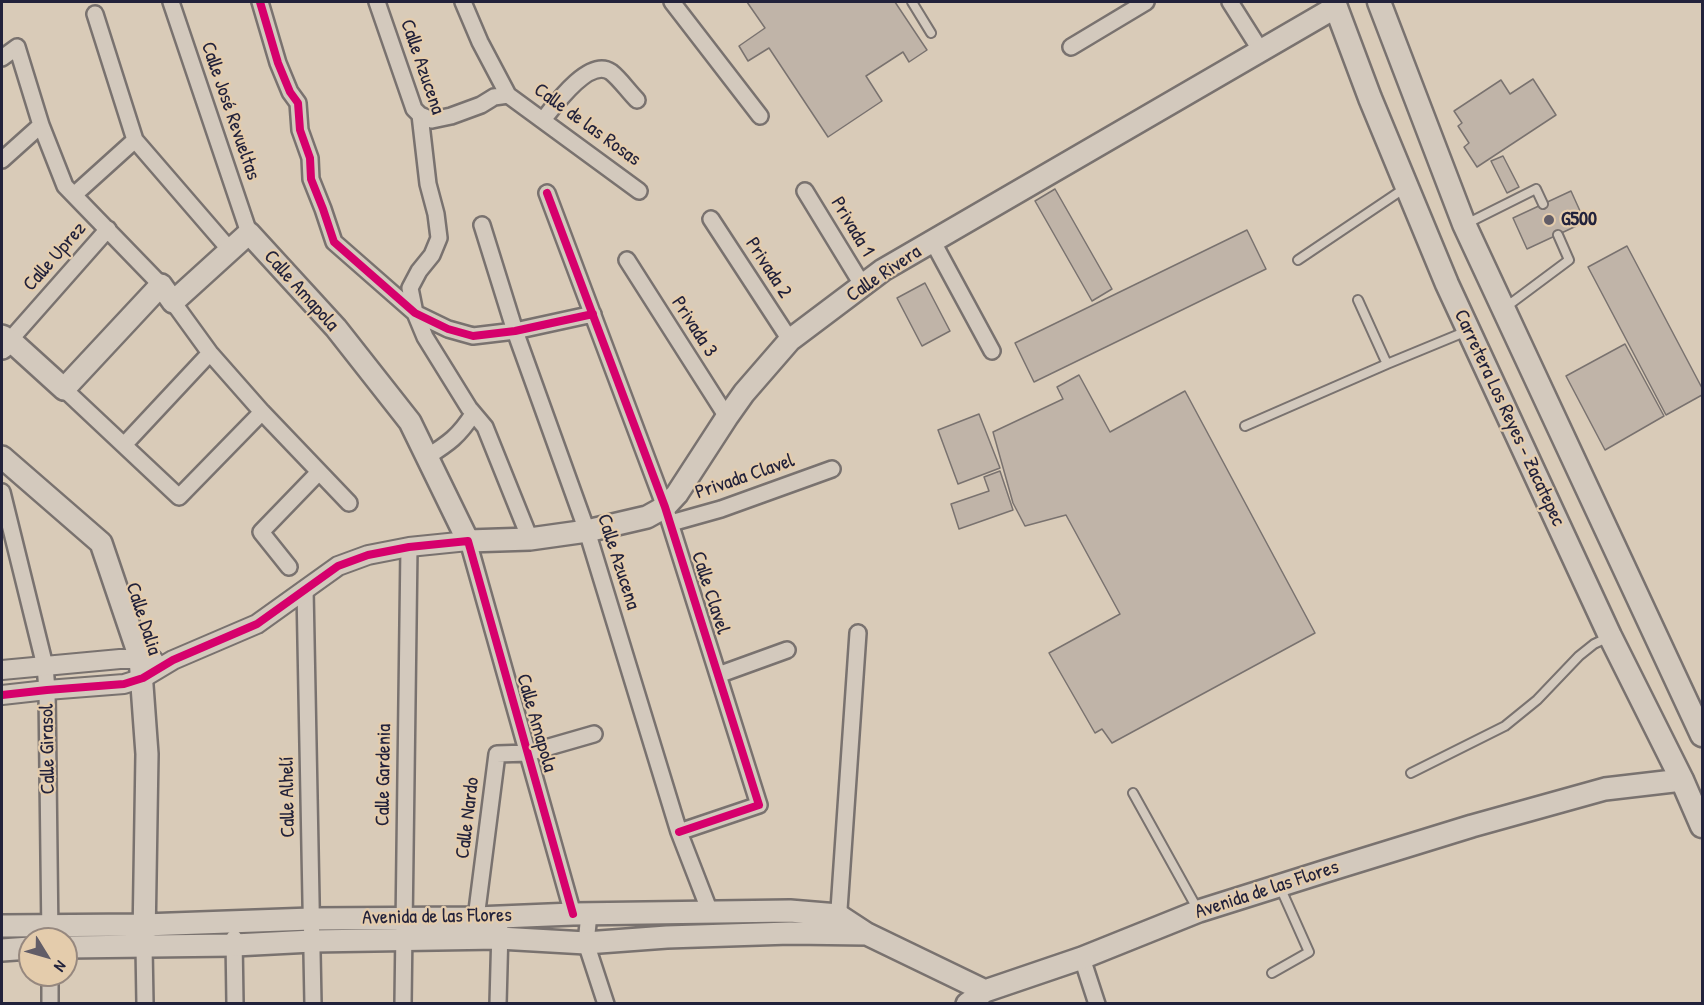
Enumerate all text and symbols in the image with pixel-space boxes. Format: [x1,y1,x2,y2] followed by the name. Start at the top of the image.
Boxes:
[395,16,449,118] street label: Calle Azucena
[195,39,265,183] street label: Calle José Revueltas
[529,78,645,172] street label: Calle de las Rosas
[825,193,879,261] street label: Privada 1
[1561,208,1597,232] place label: G500
[1542,213,1556,227] marker: G500
[18,218,92,296] street label: Calle Uprez
[740,233,796,303] street label: Privada 2
[842,240,926,308] street label: Calle Rivera
[258,245,344,337] street label: Calle Amapola
[666,292,722,362] street label: Privada 3
[1448,306,1570,530] street label: Carretera Los Reyes - Zacatepec
[692,449,798,505] street label: Privada Clavel
[591,511,645,613] street label: Calle Azucena
[685,549,735,637] street label: Calle Clavel
[120,580,166,658] street label: Calle Dalia
[511,671,561,775] street label: Calle Amapola
[35,703,61,795] street label: Calle Girasol
[371,724,397,826] street label: Calle Gardenia
[275,756,301,838] street label: Calle Alhelí
[451,776,485,860] street label: Calle Nardo
[1192,855,1342,925] street label: Avenida de las Flores
[362,904,512,930] street label: Avenida de las Flores
[18,927,78,987] north arrow
[49,957,72,977] text: N

